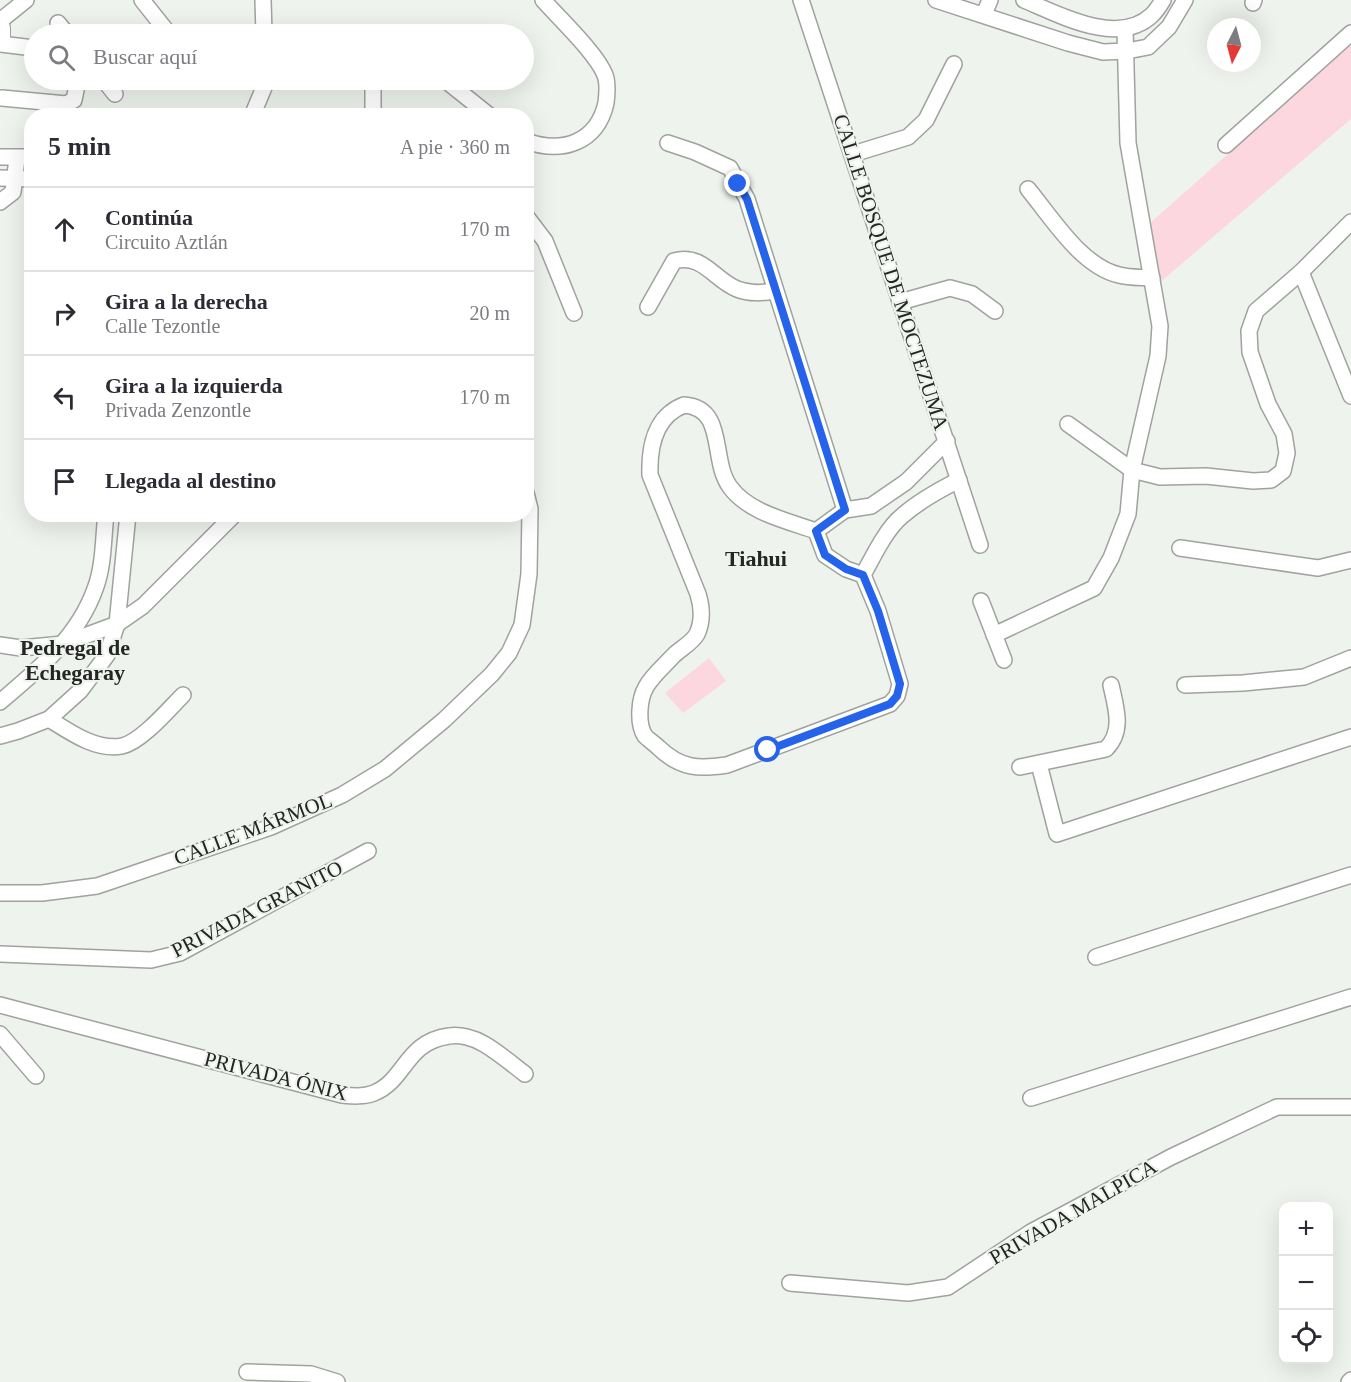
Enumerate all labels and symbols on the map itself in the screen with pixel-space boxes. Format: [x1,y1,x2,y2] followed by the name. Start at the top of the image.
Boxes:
[1207,18,1261,72] north arrow
[828,111,954,434] street label: CALLE BOSQUE DE MOCTEZUMA
[724,170,750,196] route end
[725,546,787,571] district label: Tiahui
[20,635,130,685] district label: Pedregal de Echegaray
[754,736,780,762] route start
[171,788,335,870] street label: CALLE MÁRMOL
[167,855,347,963] street label: PRIVADA GRANITO
[202,1047,350,1105] street label: PRIVADA ÓNIX
[985,1154,1162,1270] street label: PRIVADA MALPICA

